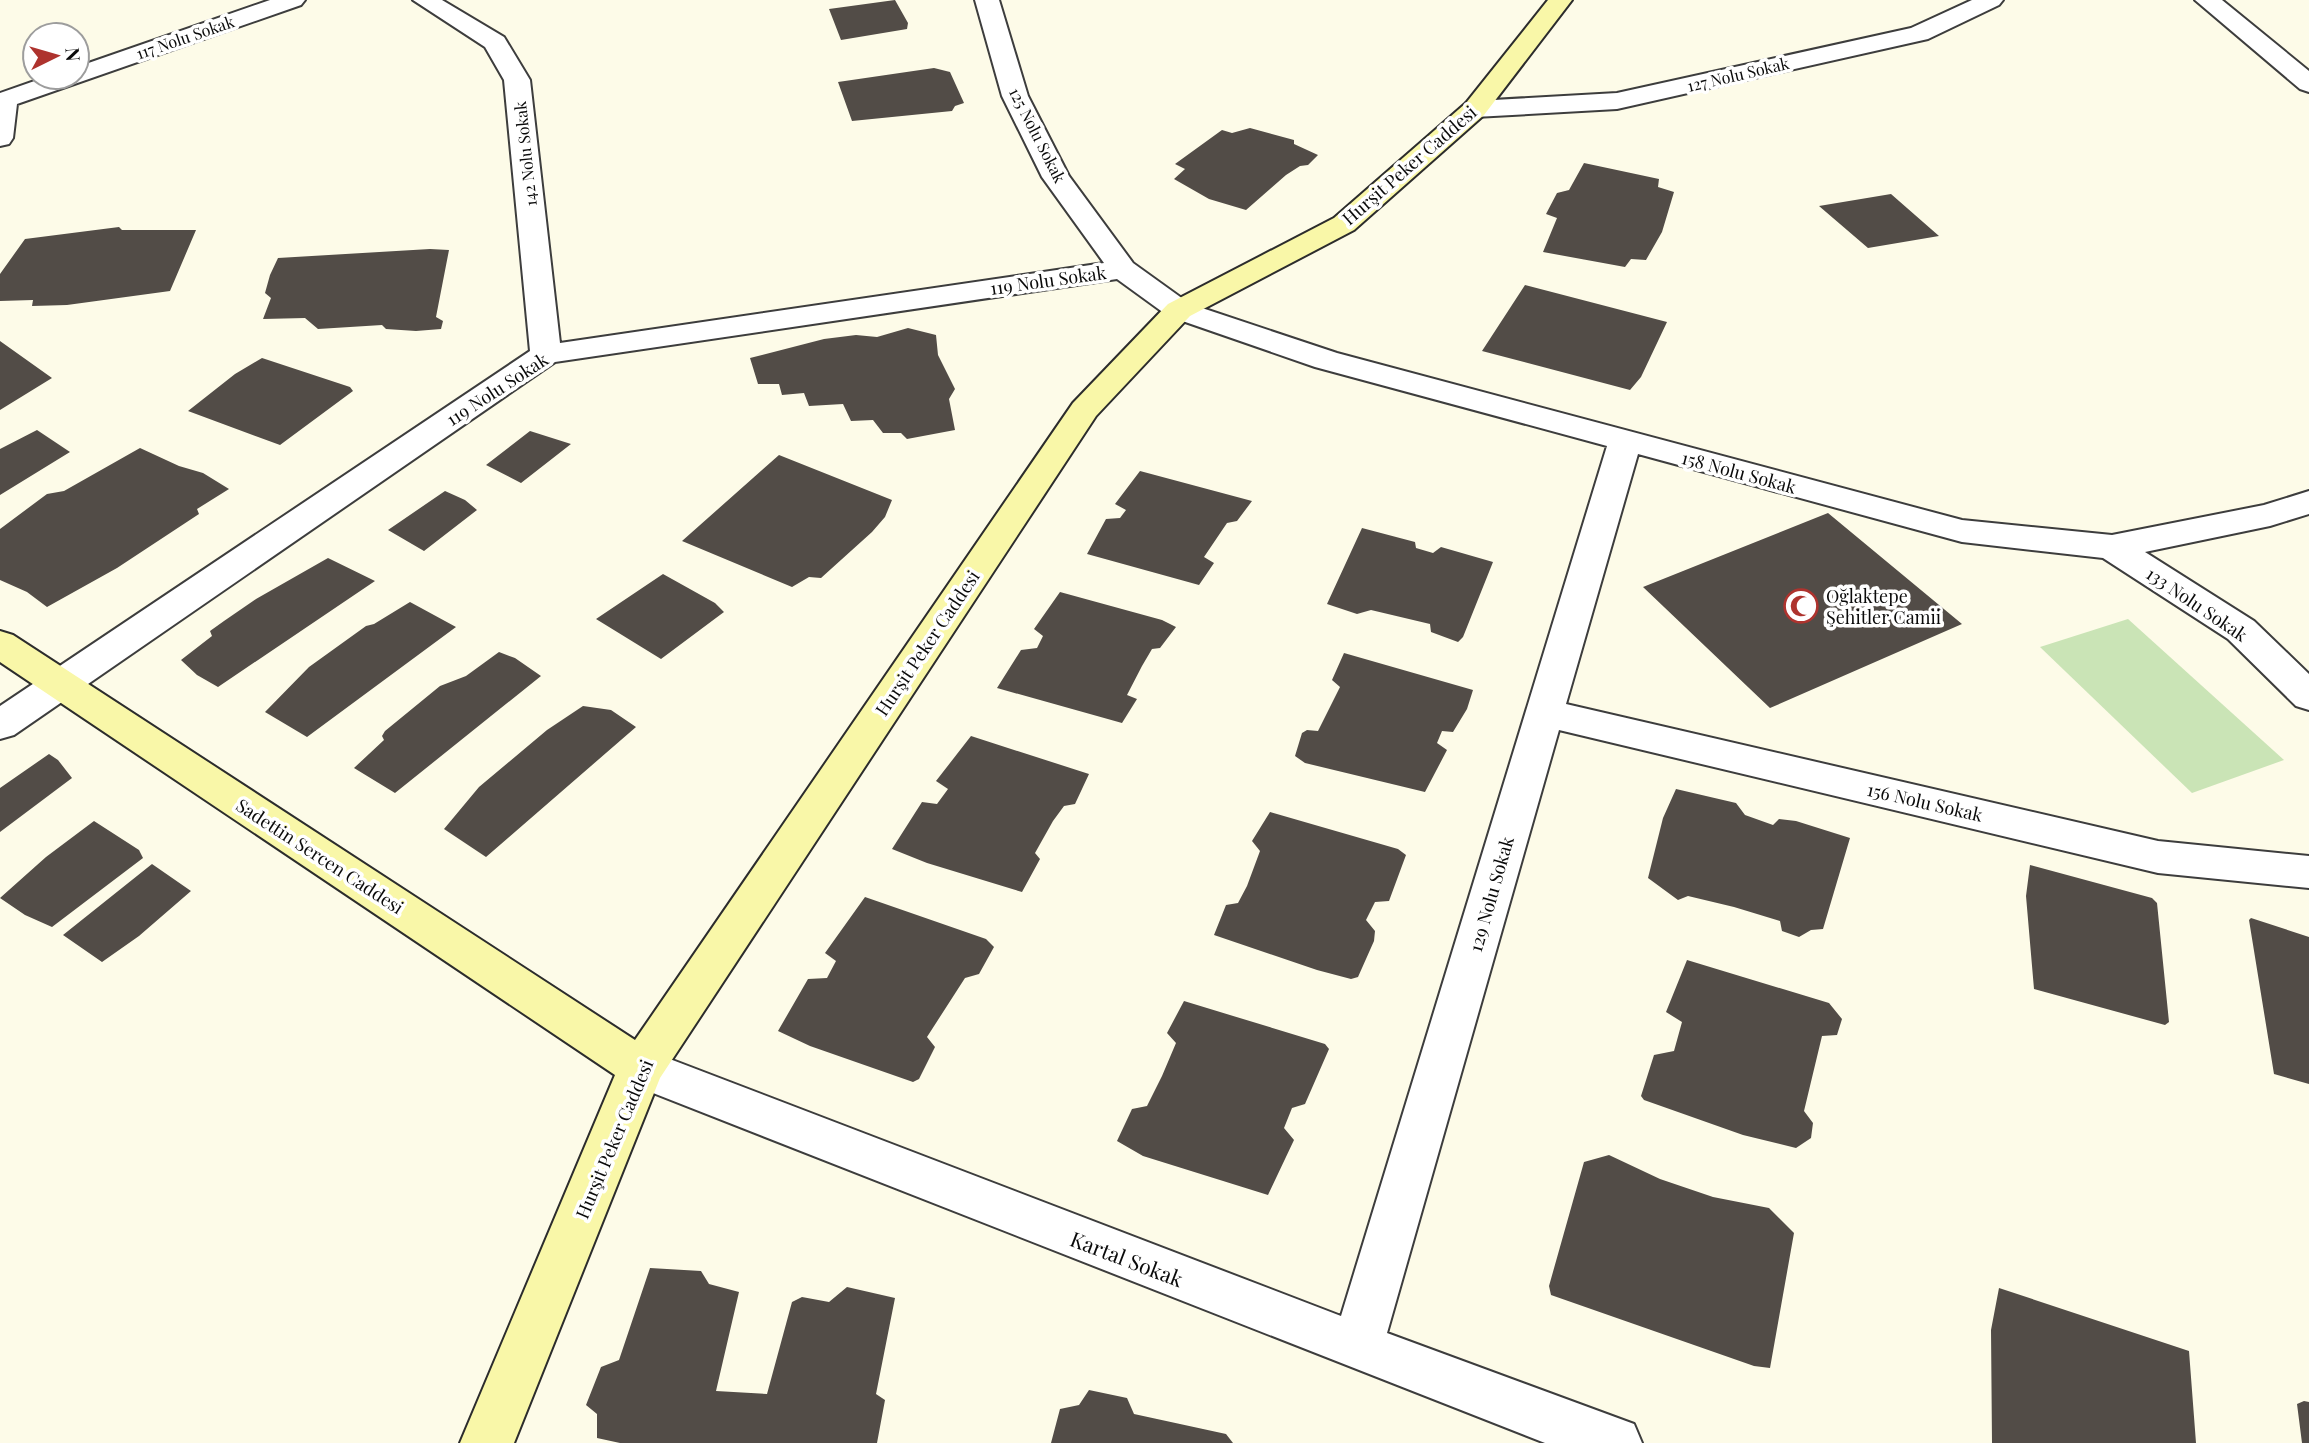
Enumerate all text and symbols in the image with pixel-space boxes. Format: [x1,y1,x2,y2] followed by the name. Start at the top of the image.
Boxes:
[133,10,237,64] street label: 117 Nolu Sokak
[21,21,91,91] north arrow
[60,46,88,63] text: N
[1685,52,1791,96] street label: 127 Nolu Sokak
[1005,84,1071,186] street label: 125 Nolu Sokak
[509,100,541,208] street label: 142 Nolu Sokak
[1337,100,1481,230] street label: Hurşit Peker Caddesi
[988,260,1108,300] street label: 119 Nolu Sokak
[441,347,553,431] street label: 119 Nolu Sokak
[1679,445,1799,499] street label: 158 Nolu Sokak
[2142,561,2252,647] street label: 133 Nolu Sokak
[869,566,985,720] street label: Hurşit Peker Caddesi
[1826,584,1941,629] place label: Oğlaktepe Şehitler Camii
[1782,587,1820,625] mosque icon: Oğlaktepe Şehitler Camii
[1865,777,1985,827] street label: 156 Nolu Sokak
[232,793,408,919] street label: Sadettin Sercen Caddesi
[1463,833,1519,955] street label: 129 Nolu Sokak
[570,1056,658,1222] street label: Hurşit Peker Caddesi
[1067,1224,1188,1292] street label: Kartal Sokak

